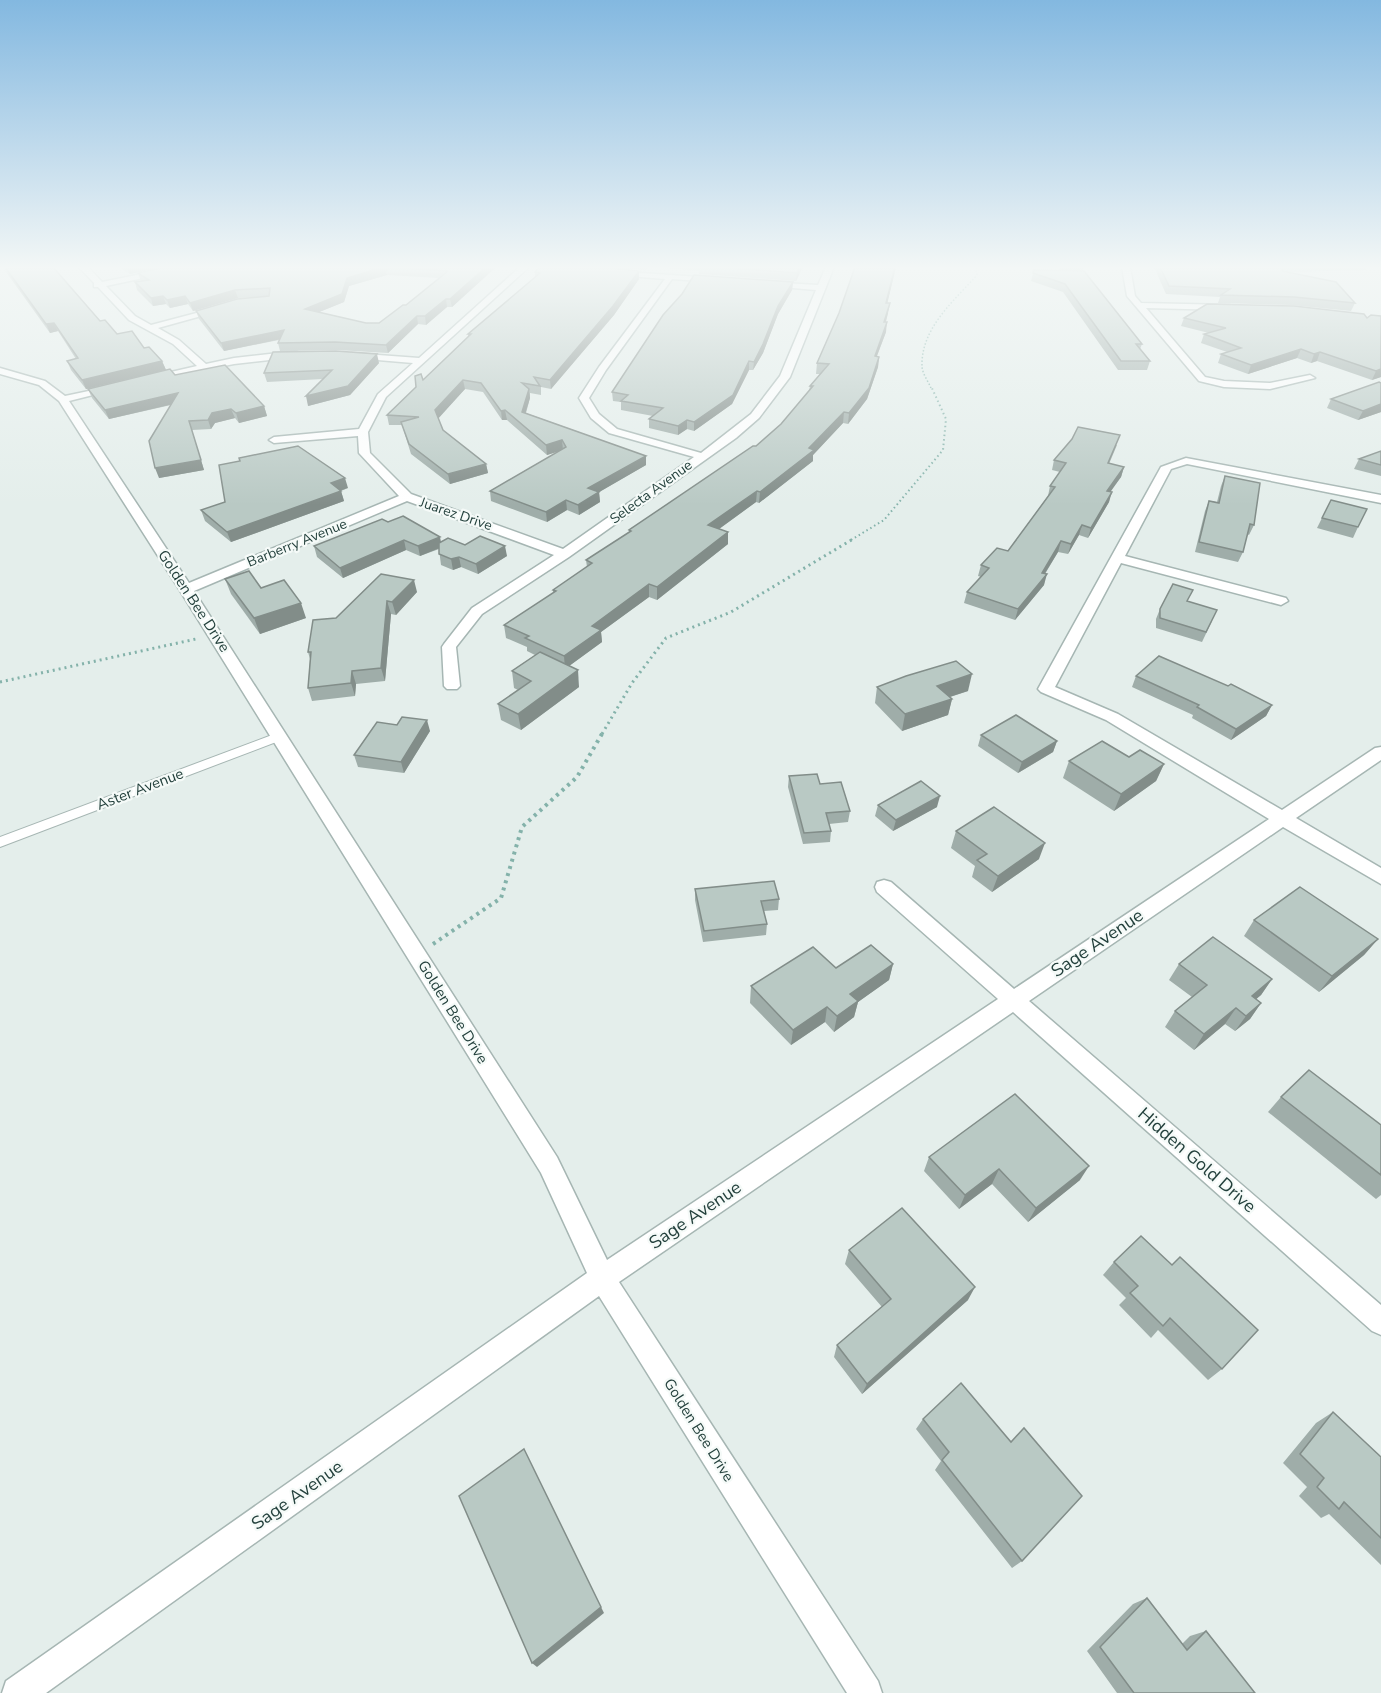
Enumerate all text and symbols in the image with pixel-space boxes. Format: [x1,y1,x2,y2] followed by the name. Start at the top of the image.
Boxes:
[606,456,696,528] street label: Selecta Avenue
[416,492,495,535] street label: Juarez Drive
[244,514,350,572] street label: Barberry Avenue
[153,546,235,656] street label: Golden Bee Drive
[94,763,186,815] street label: Aster Avenue
[1046,903,1148,983] street label: Sage Avenue
[413,957,493,1067] street label: Golden Bee Drive
[1133,1102,1261,1218] street label: Hidden Gold Drive
[644,1175,746,1255] street label: Sage Avenue
[659,1375,739,1485] street label: Golden Bee Drive
[246,1455,348,1535] street label: Sage Avenue

